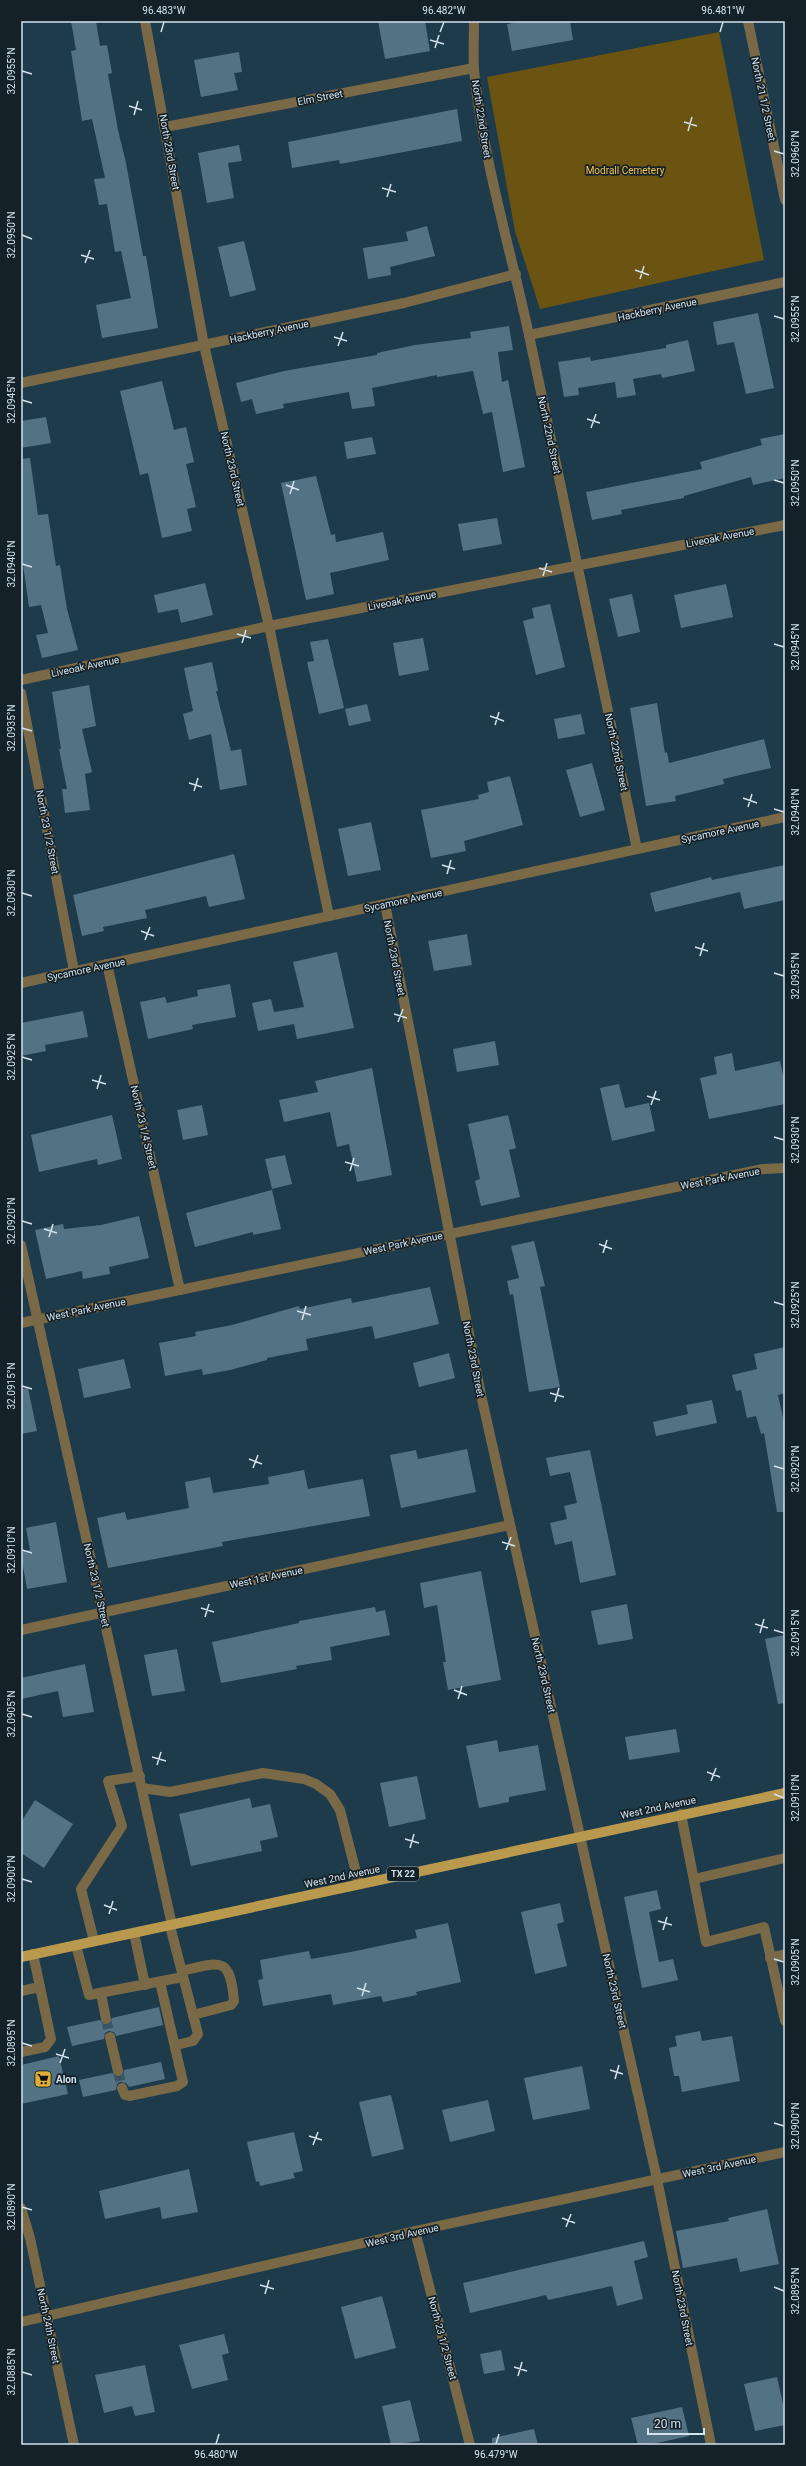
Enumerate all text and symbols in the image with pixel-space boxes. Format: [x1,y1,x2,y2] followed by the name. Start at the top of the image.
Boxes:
[142,5,186,16] text: 96.483°W
[422,5,466,16] text: 96.482°W
[701,5,745,16] text: 96.481°W
[6,47,17,95] text: 32.0955°N
[749,56,778,142] street label: North 21 1/2 Street
[470,79,493,159] street label: North 22nd Street
[297,88,344,107] street label: Elm Street
[157,113,182,191] street label: North 23rd Street
[790,130,801,178] text: 32.0960°N
[586,165,665,176] park label: Modrall Cemetery
[6,211,17,259] text: 32.0950°N
[790,295,801,343] text: 32.0955°N
[617,296,698,323] street label: Hackberry Avenue
[229,318,310,345] street label: Hackberry Avenue
[6,376,17,424] text: 32.0945°N
[536,395,563,475] street label: North 22nd Street
[219,430,247,508] street label: North 23rd Street
[790,459,801,507] text: 32.0950°N
[685,525,755,550] street label: Liveoak Avenue
[6,540,17,588] text: 32.0940°N
[367,588,437,613] street label: Liveoak Avenue
[790,623,801,671] text: 32.0945°N
[50,654,120,679] street label: Liveoak Avenue
[6,704,17,752] text: 32.0935°N
[603,712,630,792] street label: North 22nd Street
[790,788,801,836] text: 32.0940°N
[34,789,61,875] street label: North 23 1/2 Street
[680,818,760,845] street label: Sycamore Avenue
[6,869,17,917] text: 32.0930°N
[363,887,443,914] street label: Sycamore Avenue
[382,919,407,997] street label: North 23rd Street
[790,952,801,1000] text: 32.0935°N
[46,956,126,983] street label: Sycamore Avenue
[6,1033,17,1081] text: 32.0925°N
[129,1084,159,1170] street label: North 23 1/4 Street
[790,1116,801,1164] text: 32.0930°N
[680,1165,761,1192] street label: West Park Avenue
[6,1197,17,1245] text: 32.0920°N
[363,1230,444,1257] street label: West Park Avenue
[790,1281,801,1329] text: 32.0925°N
[46,1296,127,1323] street label: West Park Avenue
[461,1320,486,1398] street label: North 23rd Street
[6,1362,17,1410] text: 32.0915°N
[790,1445,801,1493] text: 32.0920°N
[6,1526,17,1574] text: 32.0910°N
[82,1542,112,1628] street label: North 23 1/2 Street
[229,1564,304,1591] street label: West 1st Avenue
[790,1609,801,1657] text: 32.0915°N
[530,1636,558,1714] street label: North 23rd Street
[6,1690,17,1738] text: 32.0905°N
[790,1774,801,1822] text: 32.0910°N
[619,1794,697,1821] street label: West 2nd Avenue
[6,1855,17,1903] text: 32.0900°N
[303,1863,381,1890] street label: West 2nd Avenue
[387,1867,419,1881] road number: TX 22
[790,1938,801,1986] text: 32.0905°N
[601,1952,629,2030] street label: North 23rd Street
[6,2019,17,2067] text: 32.0895°N
[33,2069,53,2089] supermarket icon: Alon
[56,2074,77,2085] place label: Alon
[790,2102,801,2150] text: 32.0900°N
[681,2153,757,2180] street label: West 3rd Avenue
[6,2183,17,2231] text: 32.0890°N
[364,2222,440,2249] street label: West 3rd Avenue
[790,2267,801,2315] text: 32.0895°N
[670,2269,695,2347] street label: North 23rd Street
[35,2287,62,2365] street label: North 24th Street
[426,2295,459,2381] street label: North 23 1/2 Street
[6,2348,17,2396] text: 32.0885°N
[648,2410,704,2436] scale bar
[654,2417,681,2431] text: 20 m
[194,2449,238,2460] text: 96.480°W
[474,2449,518,2460] text: 96.479°W

